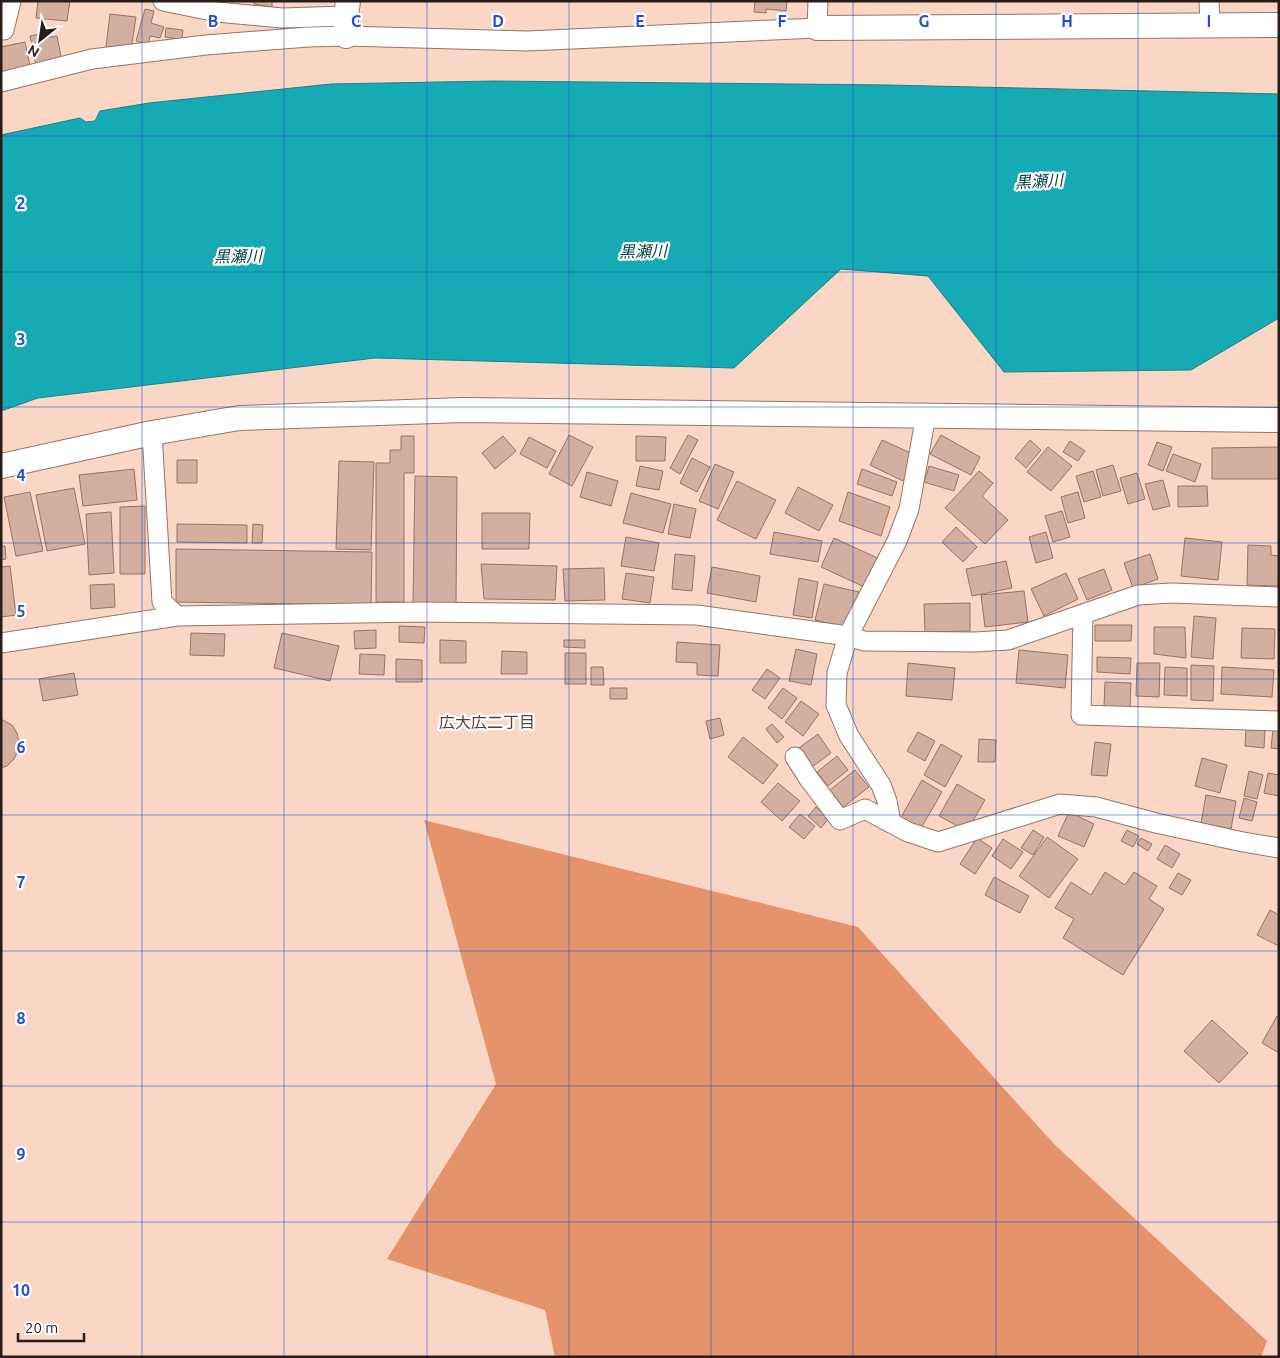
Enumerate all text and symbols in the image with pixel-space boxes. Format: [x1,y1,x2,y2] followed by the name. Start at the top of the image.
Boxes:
[208,12,218,30] text: B
[351,12,361,30] text: C
[492,12,504,30] text: D
[635,12,645,30] text: E
[778,12,787,30] text: F
[918,12,930,30] text: G
[1061,12,1073,30] text: H
[1207,12,1211,30] text: I
[15,15,65,65] north arrow
[25,42,42,61] text: N
[1015,171,1065,191] water label: 黒瀬川
[16,194,26,212] text: 2
[619,242,669,260] water label: 黒瀬川
[214,247,264,265] water label: 黒瀬川
[16,330,26,348] text: 3
[16,466,26,484] text: 4
[16,602,26,620] text: 5
[439,713,535,731] district label: 広大広二丁目
[16,738,26,756] text: 6
[16,873,26,891] text: 7
[16,1009,26,1027] text: 8
[16,1145,26,1163] text: 9
[12,1281,30,1299] text: 10
[18,1310,84,1342] scale bar
[25,1319,58,1336] text: 20 m

